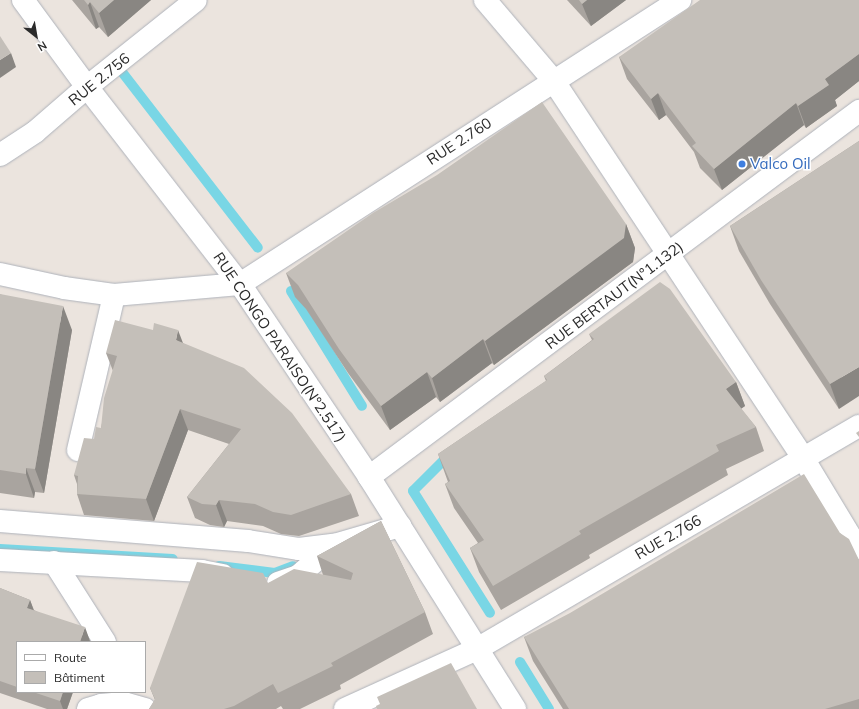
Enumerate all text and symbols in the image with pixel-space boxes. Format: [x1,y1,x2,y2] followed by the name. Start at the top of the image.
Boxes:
[16,16,56,56] north arrow
[35,38,49,54] text: N
[65,49,133,109] street label: RUE 2.756
[423,113,495,169] street label: RUE 2.760
[750,155,811,173] place label: Valco Oil
[737,159,747,169] marker: Valco Oil
[542,237,686,353] street label: RUE BERTAUT(N°1.132)
[210,249,350,445] street label: RUE CONGO PARAISO(N°2.517)
[632,511,704,563] street label: RUE 2.766
[16,641,146,693] legend
[54,650,87,665] text: Route
[54,670,105,685] text: Bâtiment

